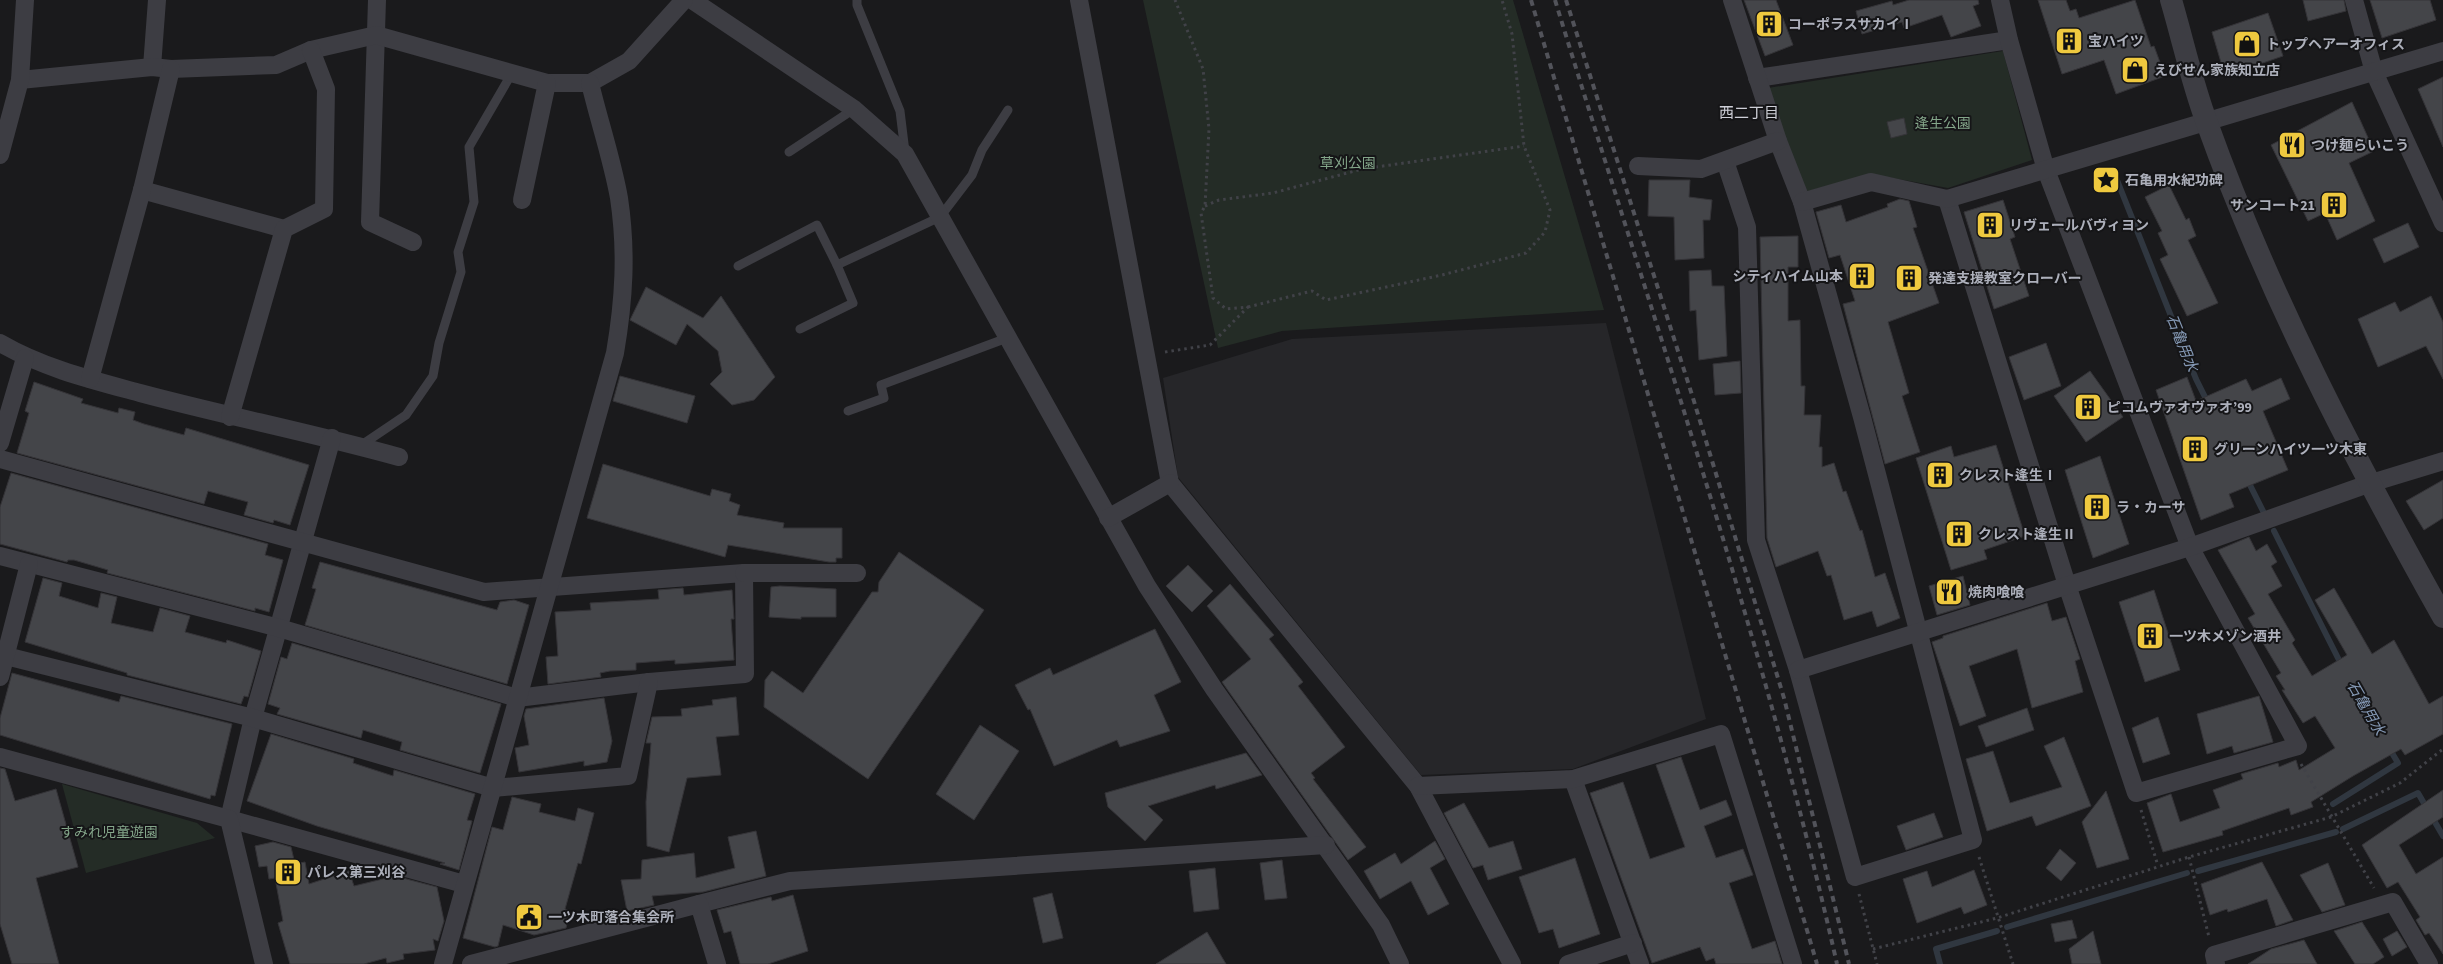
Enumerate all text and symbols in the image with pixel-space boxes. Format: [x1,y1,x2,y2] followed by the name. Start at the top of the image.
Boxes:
[1754,9,1784,39] building icon: コーポラスサカイⅠ
[1788,15,1914,35] place label: コーポラスサカイⅠ
[2054,26,2084,56] building icon: 宝ハイツ
[2232,29,2262,59] shop icon: トップヘアーオフィス
[2088,32,2144,52] place label: 宝ハイツ
[2266,35,2405,55] place label: トップヘアーオフィス
[2120,55,2150,85] shop icon: えびせん家族知立店
[2154,61,2280,81] place label: えびせん家族知立店
[1719,103,1779,124] district label: 西二丁目
[1915,114,1971,134] park label: 逢生公園
[2277,130,2307,160] restaurant icon: つけ麺らいこう
[2311,136,2409,156] place label: つけ麺らいこう
[1320,154,1376,174] park label: 草刈公園
[2091,165,2121,195] place icon: 石亀用水紀功碑
[2125,171,2223,191] place label: 石亀用水紀功碑
[2319,190,2349,220] building icon: サンコート21
[2230,196,2315,216] place label: サンコート21
[1975,210,2005,240] building icon: リヴェールバヴィヨン
[2009,216,2149,236] place label: リヴェールバヴィヨン
[1847,261,1877,291] building icon: シティハイム山本
[1894,263,1924,293] building icon: 発達支援教室クローバー
[1732,267,1843,287] place label: シティハイム山本
[1928,269,2082,289] place label: 発達支援教室クローバー
[2161,311,2203,377] water label: 石亀用水
[2073,392,2103,422] building icon: ピコムヴァオヴァオ’99
[2107,398,2252,418] place label: ピコムヴァオヴァオ’99
[2180,434,2210,464] building icon: グリーンハイツ一ツ木東
[2214,440,2367,460] place label: グリーンハイツ一ツ木東
[1925,460,1955,490] building icon: クレスト逢生Ⅰ
[1959,466,2057,486] place label: クレスト逢生Ⅰ
[2082,492,2112,522] building icon: ラ・カーサ
[2116,498,2186,518] place label: ラ・カーサ
[1944,519,1974,549] building icon: クレスト逢生Ⅱ
[1978,525,2076,545] place label: クレスト逢生Ⅱ
[1934,577,1964,607] restaurant icon: 焼肉喰喰
[1968,583,2025,603] place label: 焼肉喰喰
[2135,621,2165,651] building icon: 一ツ木メゾン酒井
[2169,627,2281,647] place label: 一ツ木メゾン酒井
[2341,677,2391,741] water label: 石亀用水
[60,823,158,843] park label: すみれ児童遊園
[273,857,303,887] building icon: パレス第三刈谷
[307,863,406,883] place label: パレス第三刈谷
[514,902,544,932] public building icon: 一ツ木町落合集会所
[548,908,674,928] place label: 一ツ木町落合集会所

